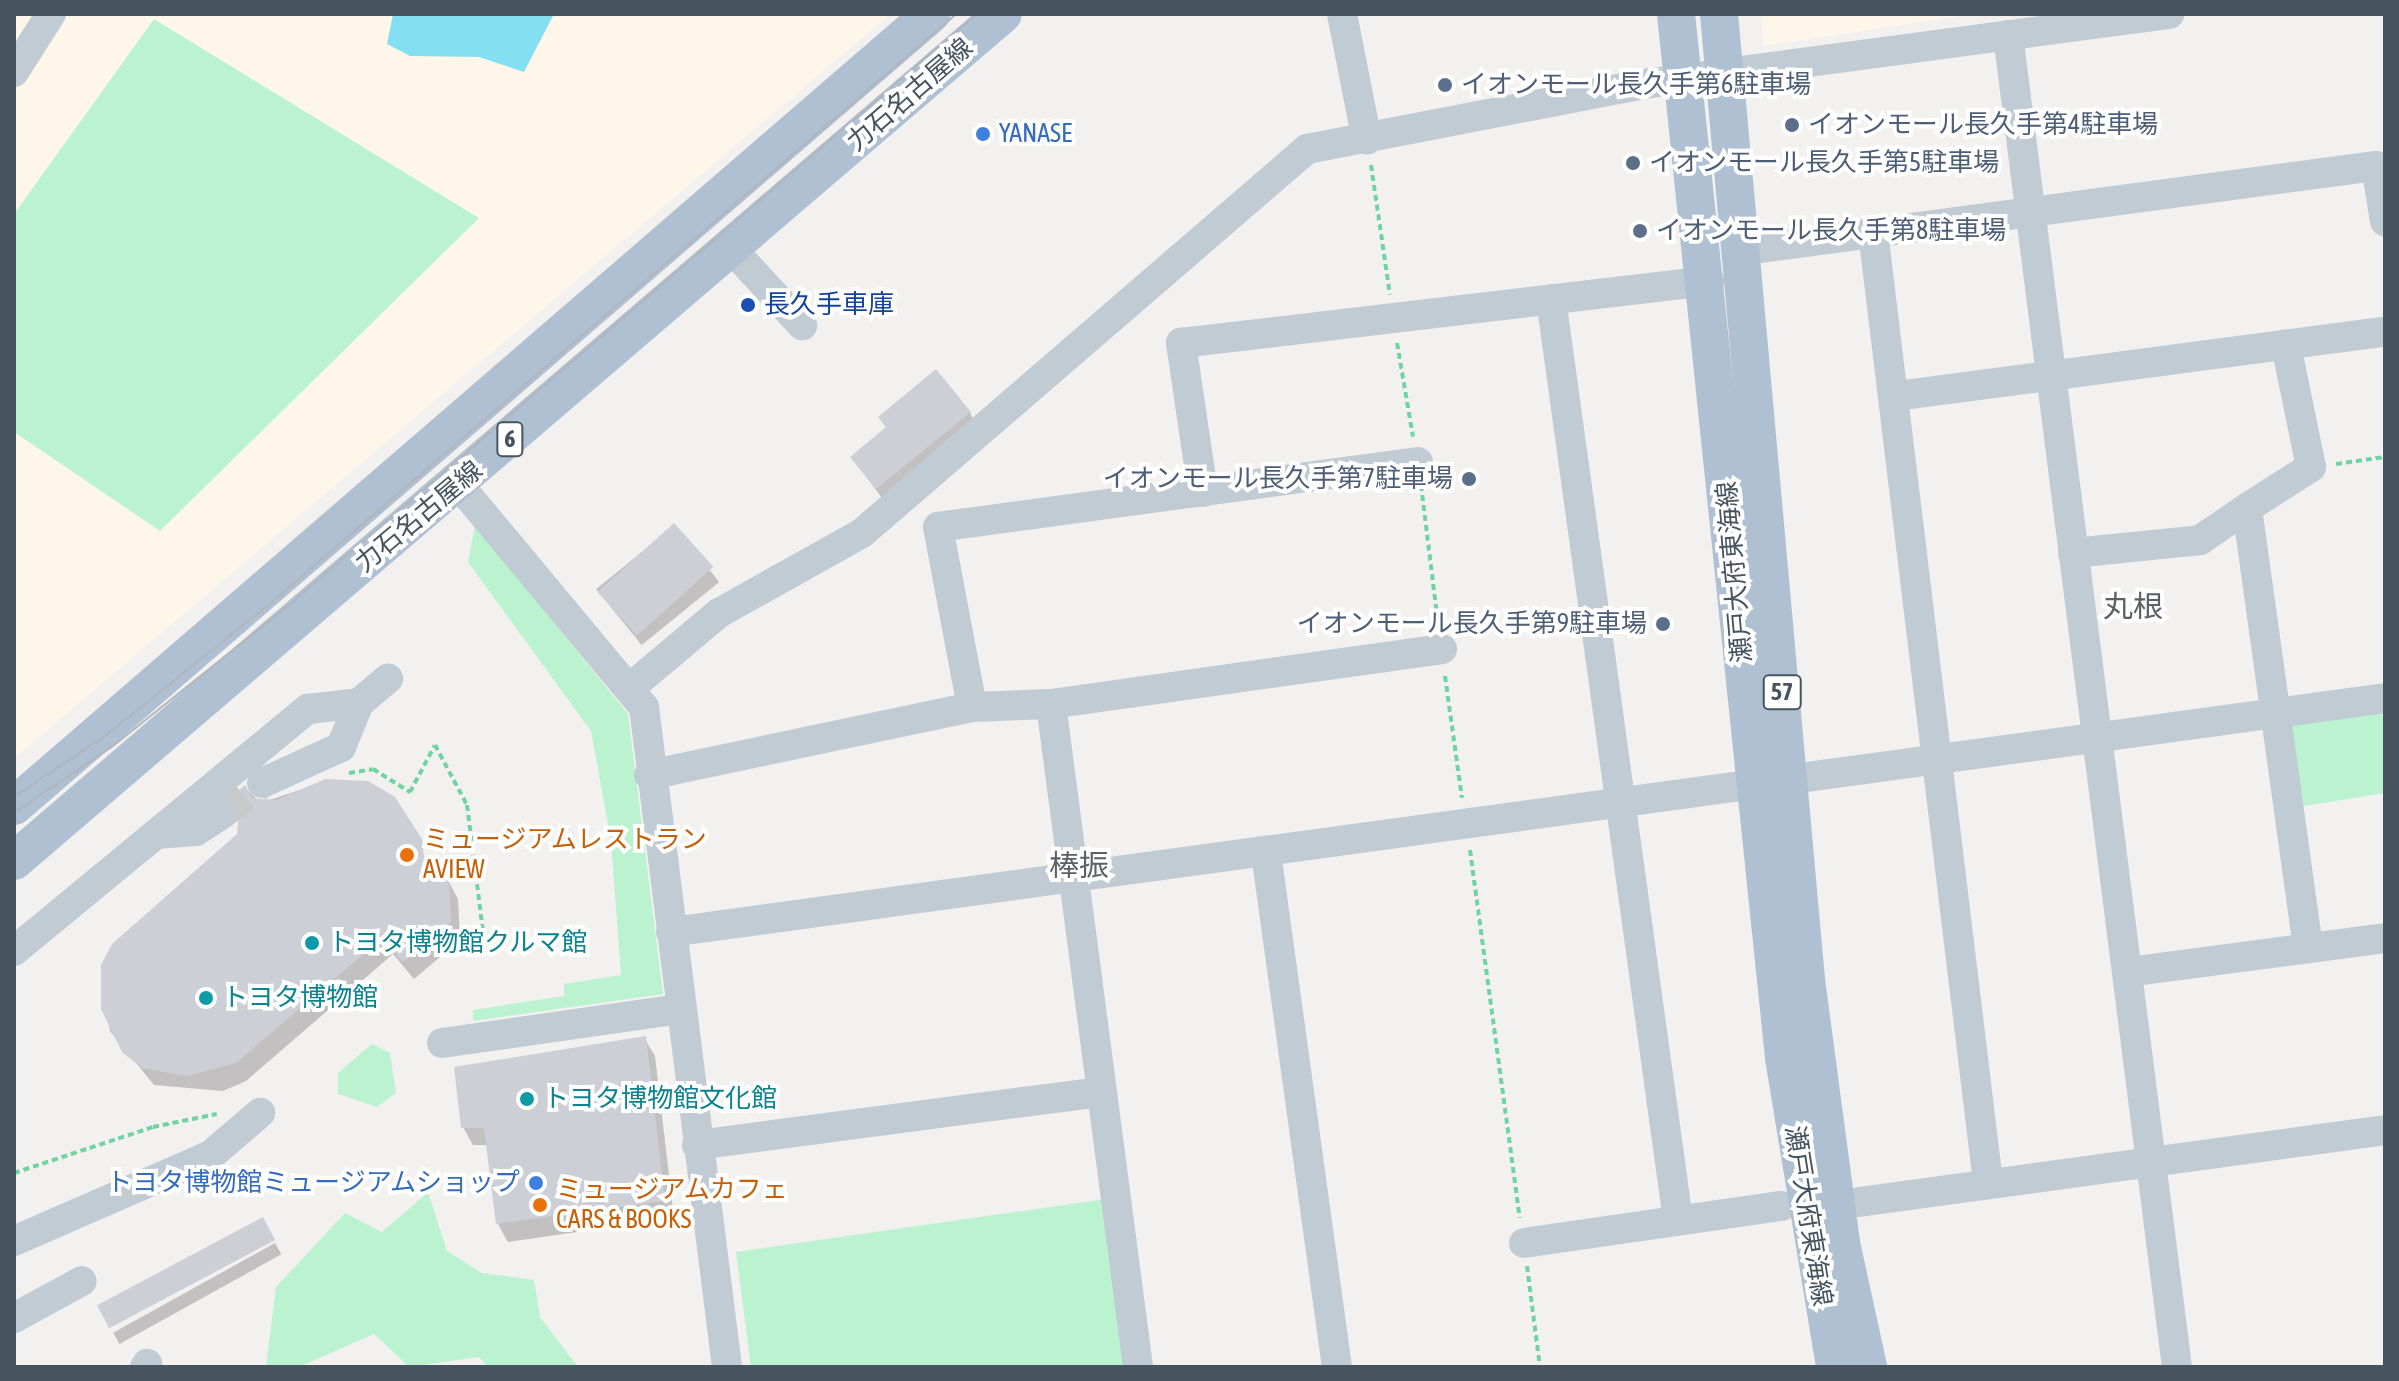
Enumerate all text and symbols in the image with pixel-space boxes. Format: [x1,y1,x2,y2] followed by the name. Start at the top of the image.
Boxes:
[841,32,979,158] street label: 力石名古屋線
[1461,69,1811,101] place label: イオンモール長久手第6駐車場
[1436,76,1454,94] marker: イオンモール長久手第6駐車場
[1808,109,2158,141] place label: イオンモール長久手第4駐車場
[1783,116,1801,134] marker: イオンモール長久手第4駐車場
[999,118,1072,150] place label: YANASE
[974,125,992,143] marker: YANASE
[1649,147,1999,179] place label: イオンモール長久手第5駐車場
[1624,154,1642,172] marker: イオンモール長久手第5駐車場
[1656,215,2006,247] place label: イオンモール長久手第8駐車場
[1631,222,1649,240] marker: イオンモール長久手第8駐車場
[764,289,894,321] place label: 長久手車庫
[739,296,757,314] marker: 長久手車庫
[496,419,524,459] road number: 6
[349,455,489,579] street label: 力石名古屋線
[1103,463,1453,495] place label: イオンモール長久手第7駐車場
[1460,470,1478,488] marker: イオンモール長久手第7駐車場
[1712,480,1758,664] street label: 瀬戸大府東海線
[2103,588,2163,624] district label: 丸根
[1297,608,1647,640] place label: イオンモール長久手第9駐車場
[1654,615,1672,633] marker: イオンモール長久手第9駐車場
[1762,672,1802,712] road number: 57
[423,824,709,886] place label: ミュージアムレストラン AVIEW
[398,846,416,864] marker: ミュージアムレストラン AVIEW
[1049,847,1109,883] district label: 棒振
[328,927,588,959] place label: トヨタ博物館クルマ館
[303,934,321,952] marker: トヨタ博物館クルマ館
[222,982,378,1014] place label: トヨタ博物館
[197,989,215,1007] marker: トヨタ博物館
[543,1083,777,1115] place label: トヨタ博物館文化館
[518,1090,536,1108] marker: トヨタ博物館文化館
[1778,1124,1838,1308] street label: 瀬戸大府東海線
[104,1167,520,1199] place label: トヨタ博物館ミュージアムショップ
[527,1174,545,1192] marker: トヨタ博物館ミュージアムショップ
[556,1174,790,1236] place label: ミュージアムカフェ CARS & BOOKS
[531,1196,549,1214] marker: ミュージアムカフェ CARS & BOOKS

